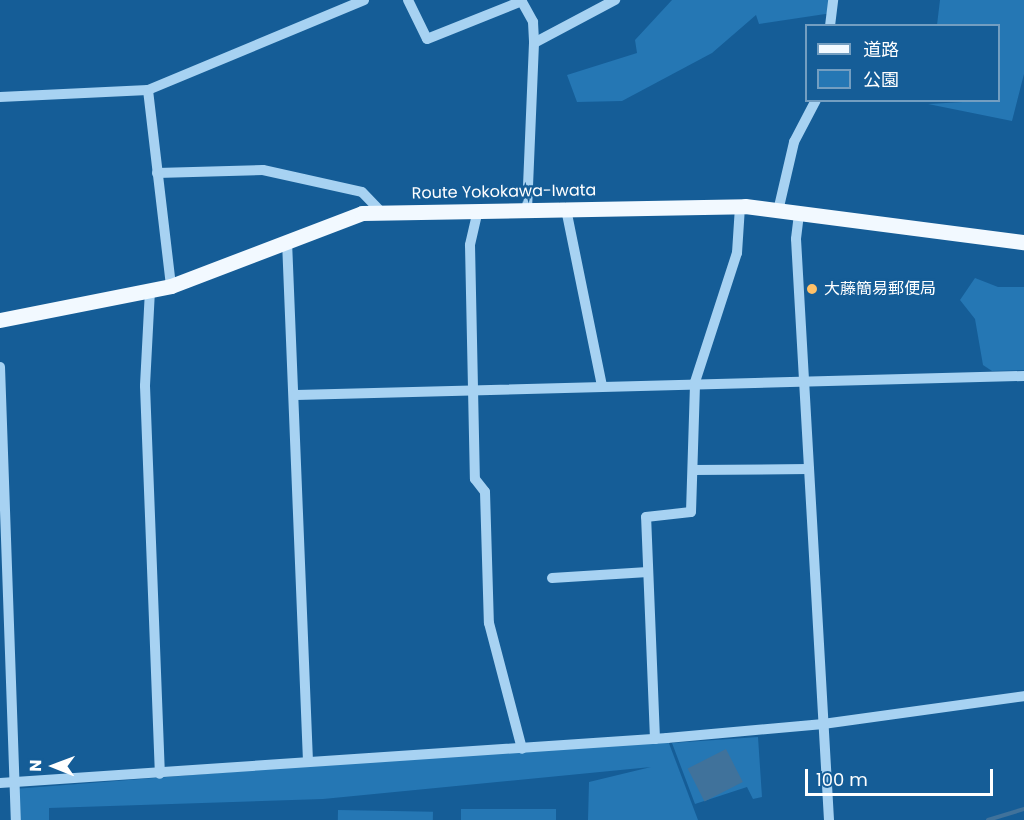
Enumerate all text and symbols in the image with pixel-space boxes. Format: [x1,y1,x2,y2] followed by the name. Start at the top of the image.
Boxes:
[805,24,1000,102] legend
[863,37,899,62] text: 道路
[863,67,899,92] text: 公園
[412,181,596,203] street label: Route Yokokawa-Iwata
[824,279,936,299] place label: 大藤簡易郵便局
[805,282,819,296] marker: 大藤簡易郵便局
[24,736,84,796] north arrow
[808,757,996,795] scale bar
[24,759,47,772] text: N
[816,767,868,792] text: 100 m

